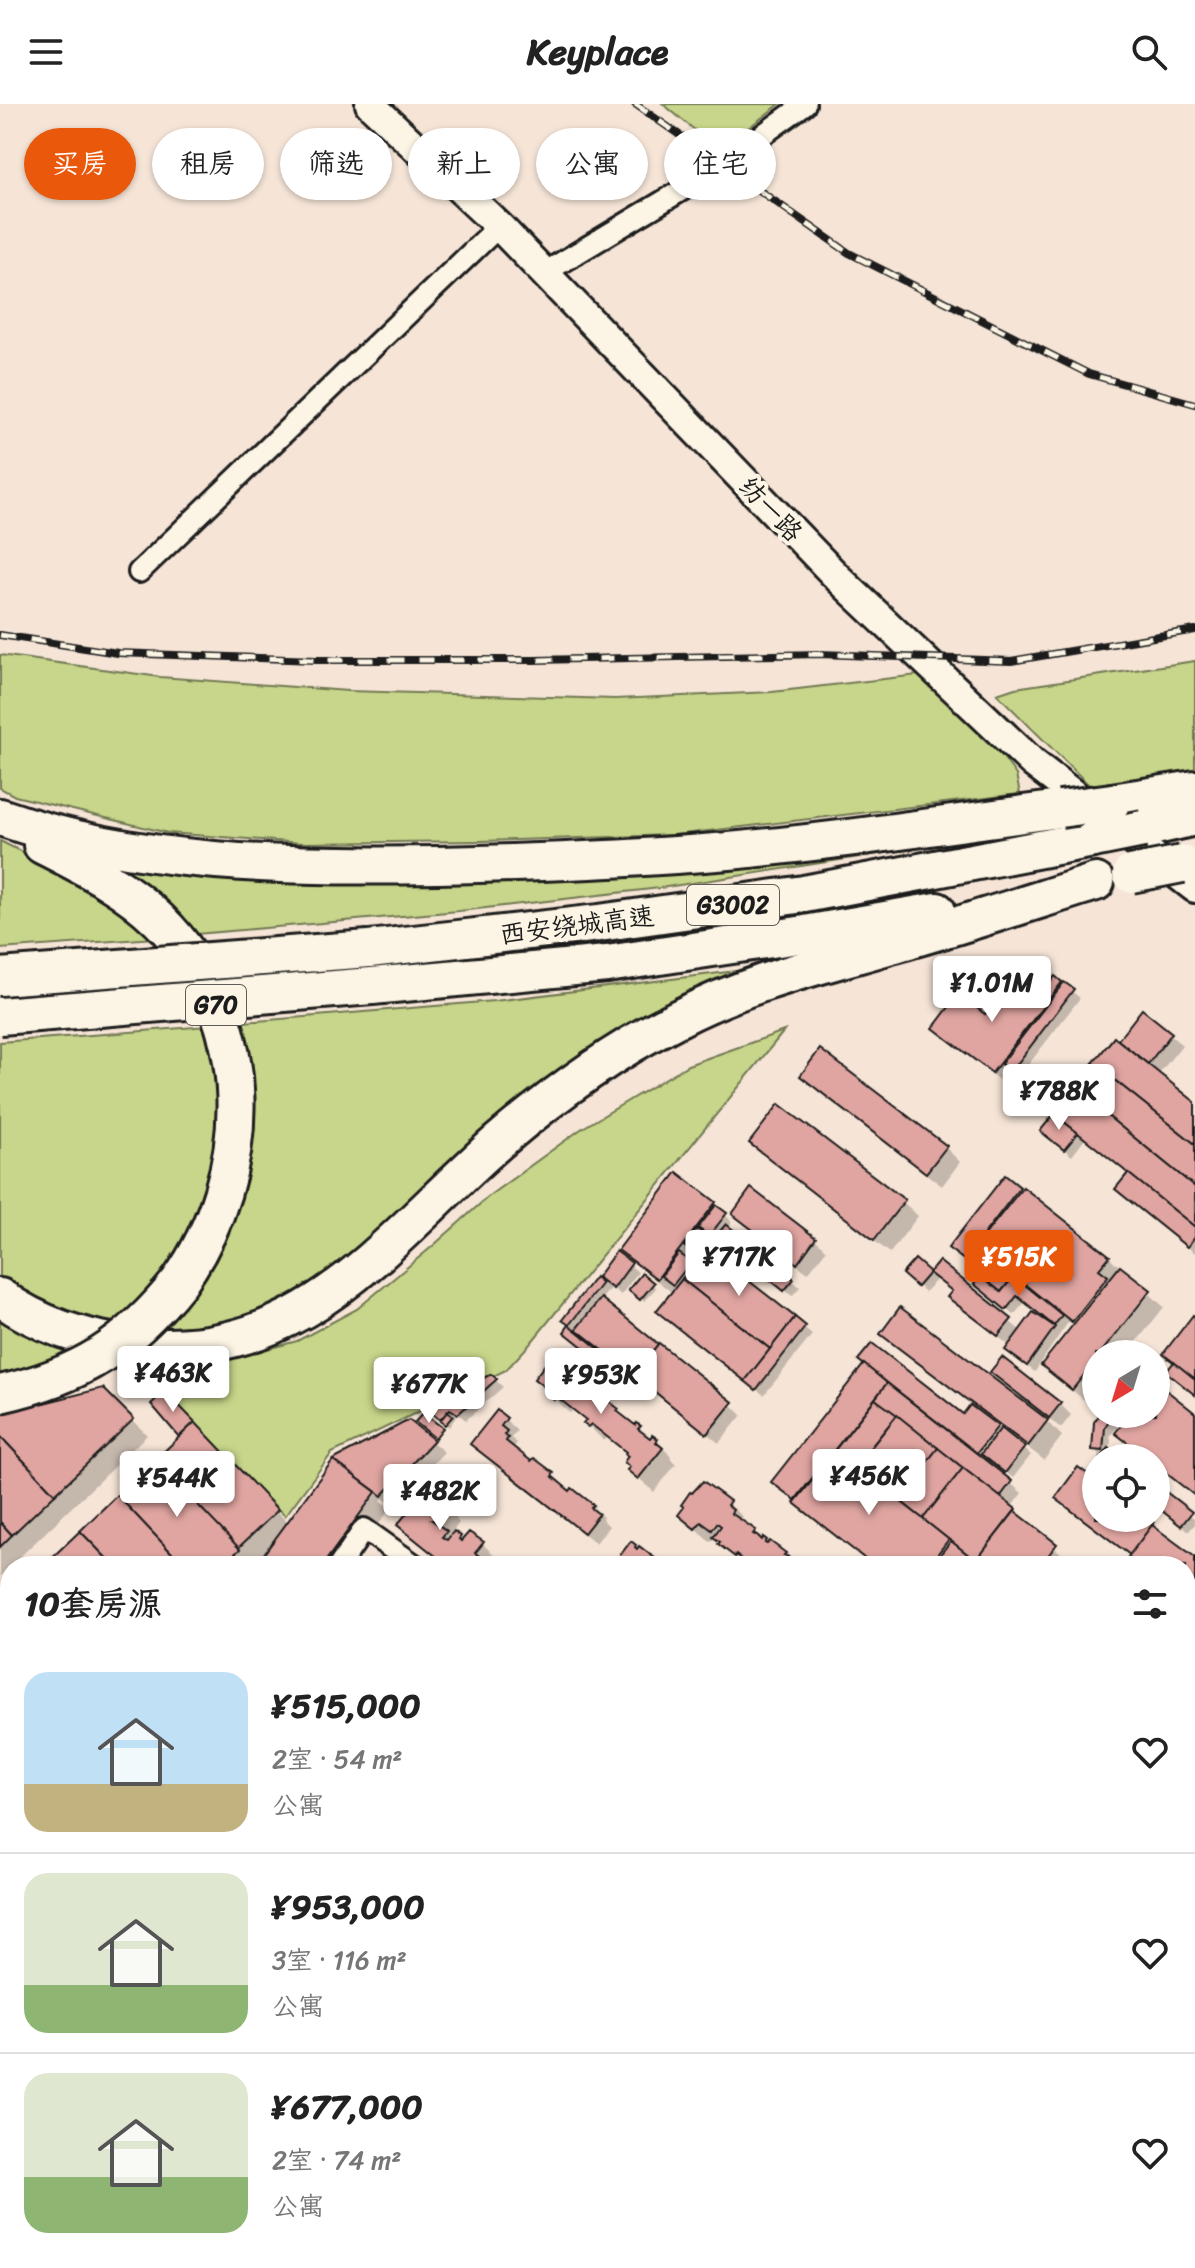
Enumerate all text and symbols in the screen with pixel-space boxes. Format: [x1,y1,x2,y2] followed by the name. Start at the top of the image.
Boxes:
[527,20,668,84] text: Keyplace
[24,30,68,74] icon: menu
[1127,30,1171,74] icon: search
[24,128,136,200] chip: 买房
[152,128,264,200] chip: 租房
[280,128,392,200] chip: 筛选
[408,128,520,200] chip: 新上
[536,128,648,200] chip: 公寓
[664,128,776,200] chip: 住宅
[727,465,815,553] street label: 纺一路
[687,885,779,925] road number: G3002
[497,893,657,957] street label: 西安绕城高速
[927,956,1057,1024] pin: ¥1.01M
[951,959,1033,1005] text: ¥1.01M
[186,985,246,1025] road number: G70
[1003,1064,1115,1132] pin: ¥788K
[1021,1067,1097,1113] text: ¥788K
[683,1230,795,1298] pin: ¥717K
[963,1230,1075,1298] pin: ¥515K
[703,1233,775,1279] text: ¥717K
[982,1233,1056,1279] text: ¥515K
[1082,1340,1170,1428] north arrow
[1082,1340,1170,1532] map controls
[117,1346,229,1414] pin: ¥463K
[545,1348,657,1416] pin: ¥953K
[135,1349,211,1395] text: ¥463K
[563,1351,639,1397] text: ¥953K
[373,1357,485,1425] pin: ¥677K
[392,1360,466,1406] text: ¥677K
[1082,1444,1170,1532] button: locate
[813,1449,925,1517] pin: ¥456K
[121,1451,233,1519] pin: ¥544K
[830,1452,908,1498] text: ¥456K
[138,1454,216,1500] text: ¥544K
[384,1464,496,1532] pin: ¥482K
[401,1467,479,1513] text: ¥482K
[24,1574,162,1634] text: 10套房源
[1128,1582,1172,1626] icon: filters
[272,1676,421,1736] text: ¥515,000
[88,1704,184,1800] icon: home
[1128,1730,1172,1774] icon: heart
[272,1736,403,1782] text: 2室 · 54 m²
[272,1782,324,1828] text: 公寓
[272,1877,425,1937] text: ¥953,000
[88,1905,184,2001] icon: home
[1128,1931,1172,1975] icon: heart
[272,1937,407,1983] text: 3室 · 116 m²
[272,1983,324,2029] text: 公寓
[272,2077,423,2137] text: ¥677,000
[88,2105,184,2201] icon: home
[1128,2131,1172,2175] icon: heart
[272,2137,402,2183] text: 2室 · 74 m²
[272,2183,324,2229] text: 公寓

